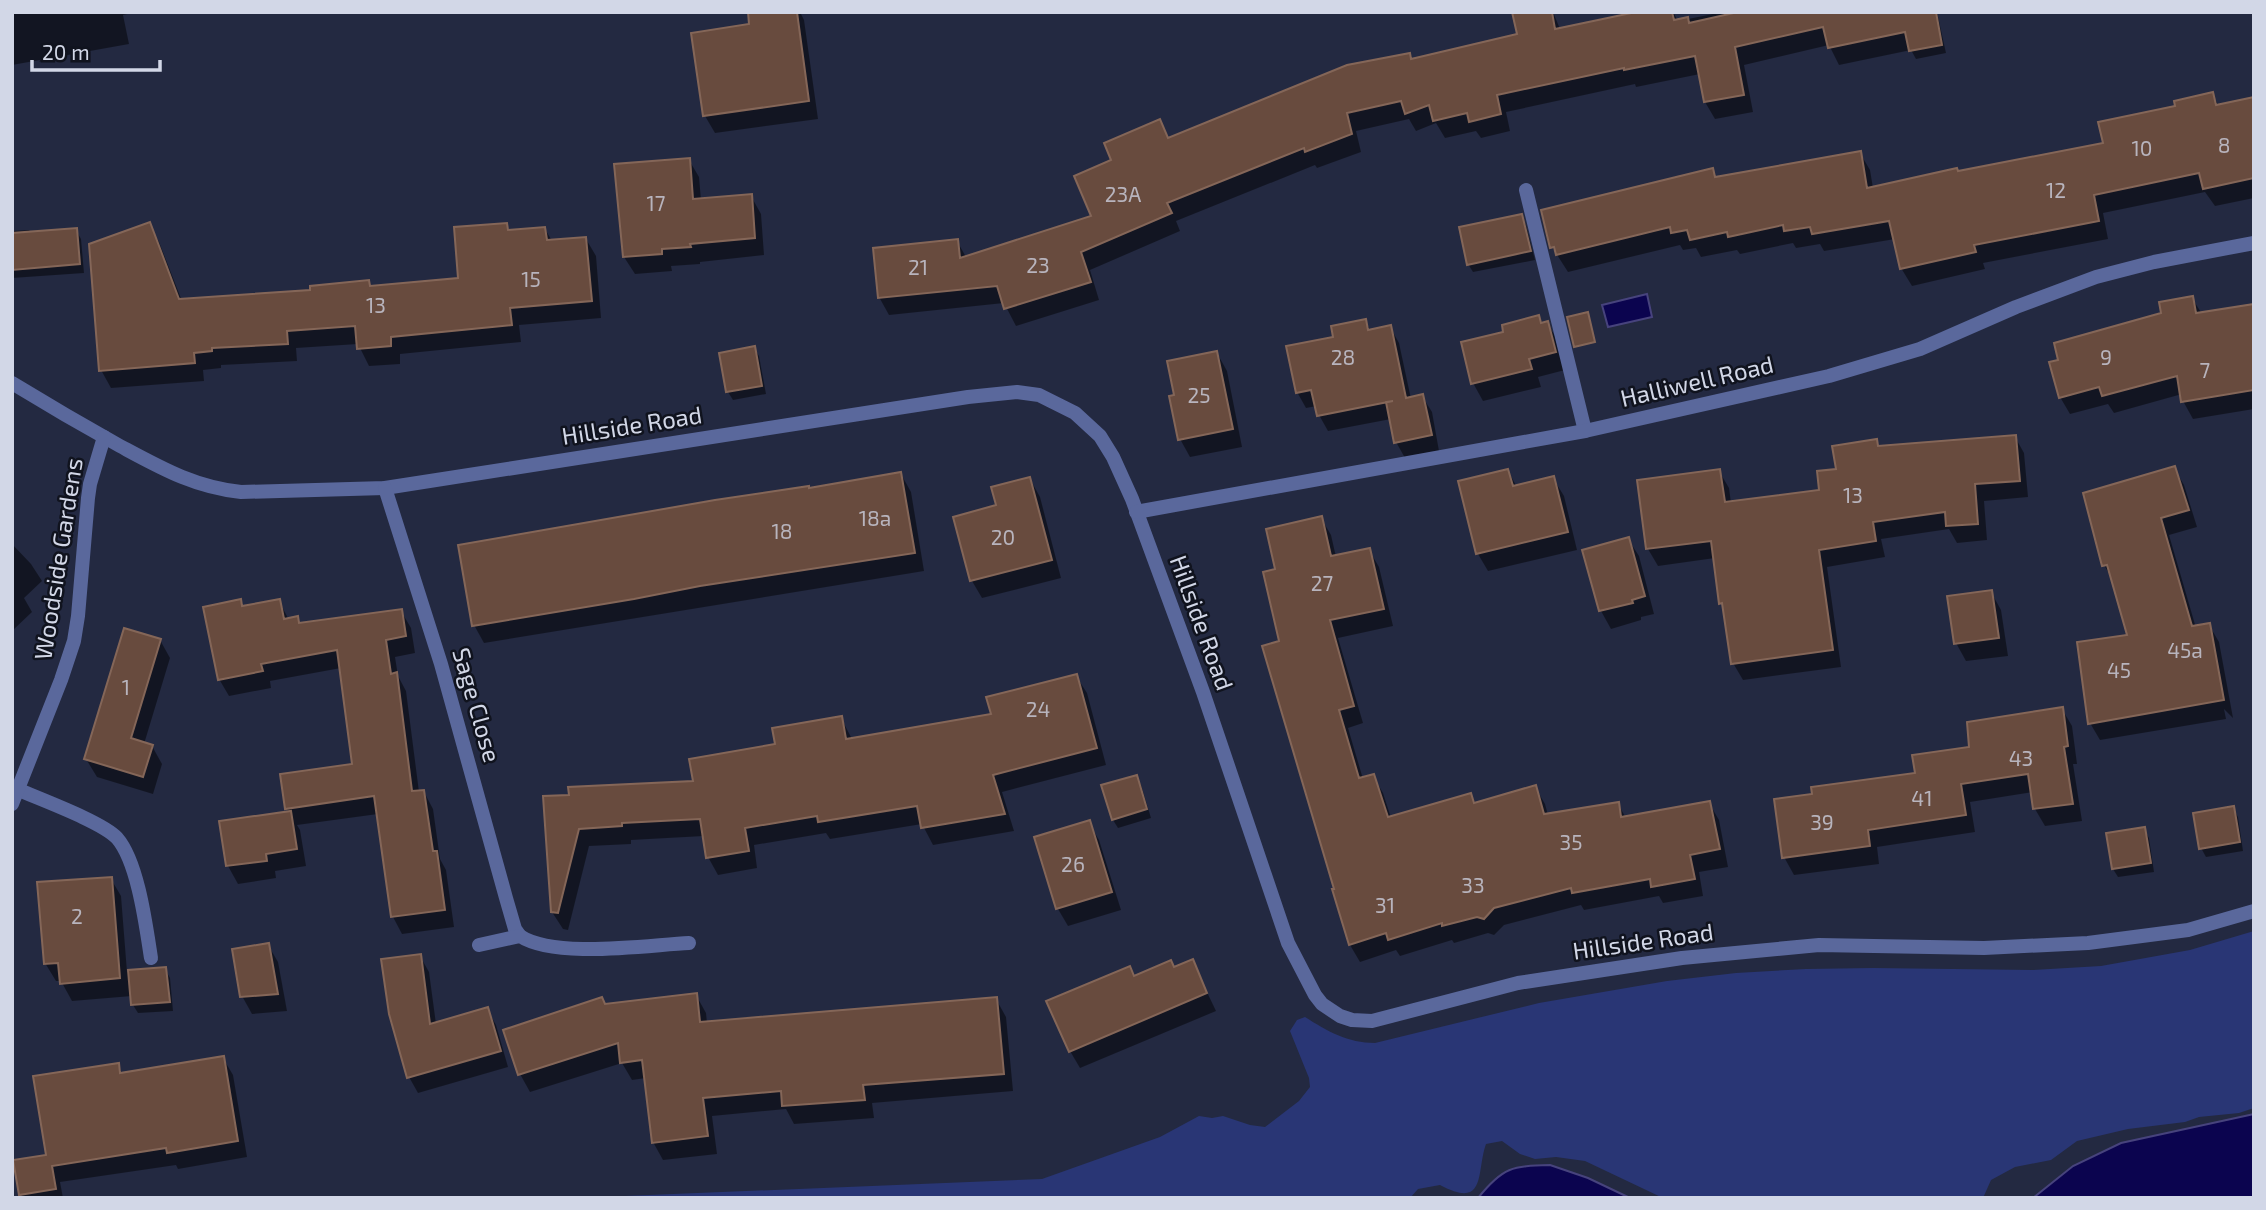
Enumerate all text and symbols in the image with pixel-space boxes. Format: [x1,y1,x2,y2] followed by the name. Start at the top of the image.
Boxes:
[32,28,159,72] scale bar
[42,39,90,64] text: 20 m
[2218,132,2230,157] house number: 8
[2131,135,2153,160] house number: 10
[2046,177,2066,202] house number: 12
[1105,181,1141,206] house number: 23A
[646,190,666,215] house number: 17
[1026,252,1050,277] house number: 23
[908,254,928,279] house number: 21
[521,266,541,291] house number: 15
[366,292,386,317] house number: 13
[1331,344,1355,369] house number: 28
[2100,344,2112,369] house number: 9
[1617,349,1776,412] street label: Halliwell Road
[2200,357,2211,382] house number: 7
[1187,382,1211,407] house number: 25
[560,399,704,450] street label: Hillside Road
[27,456,88,662] street label: Woodside Gardens
[1843,482,1863,507] house number: 13
[859,505,891,530] house number: 18a
[771,518,793,543] house number: 18
[991,524,1015,549] house number: 20
[1165,551,1240,694] street label: Hillside Road
[1311,570,1334,595] house number: 27
[2167,637,2203,662] house number: 45a
[447,644,508,765] street label: Sage Close
[2107,657,2131,682] house number: 45
[122,674,130,699] house number: 1
[1026,696,1050,721] house number: 24
[2009,745,2033,770] house number: 43
[1911,785,1933,810] house number: 41
[1810,809,1834,834] house number: 39
[1560,829,1582,854] house number: 35
[1061,851,1085,876] house number: 26
[1461,872,1485,897] house number: 33
[1375,892,1395,917] house number: 31
[71,903,83,928] house number: 2
[1571,916,1715,965] street label: Hillside Road

